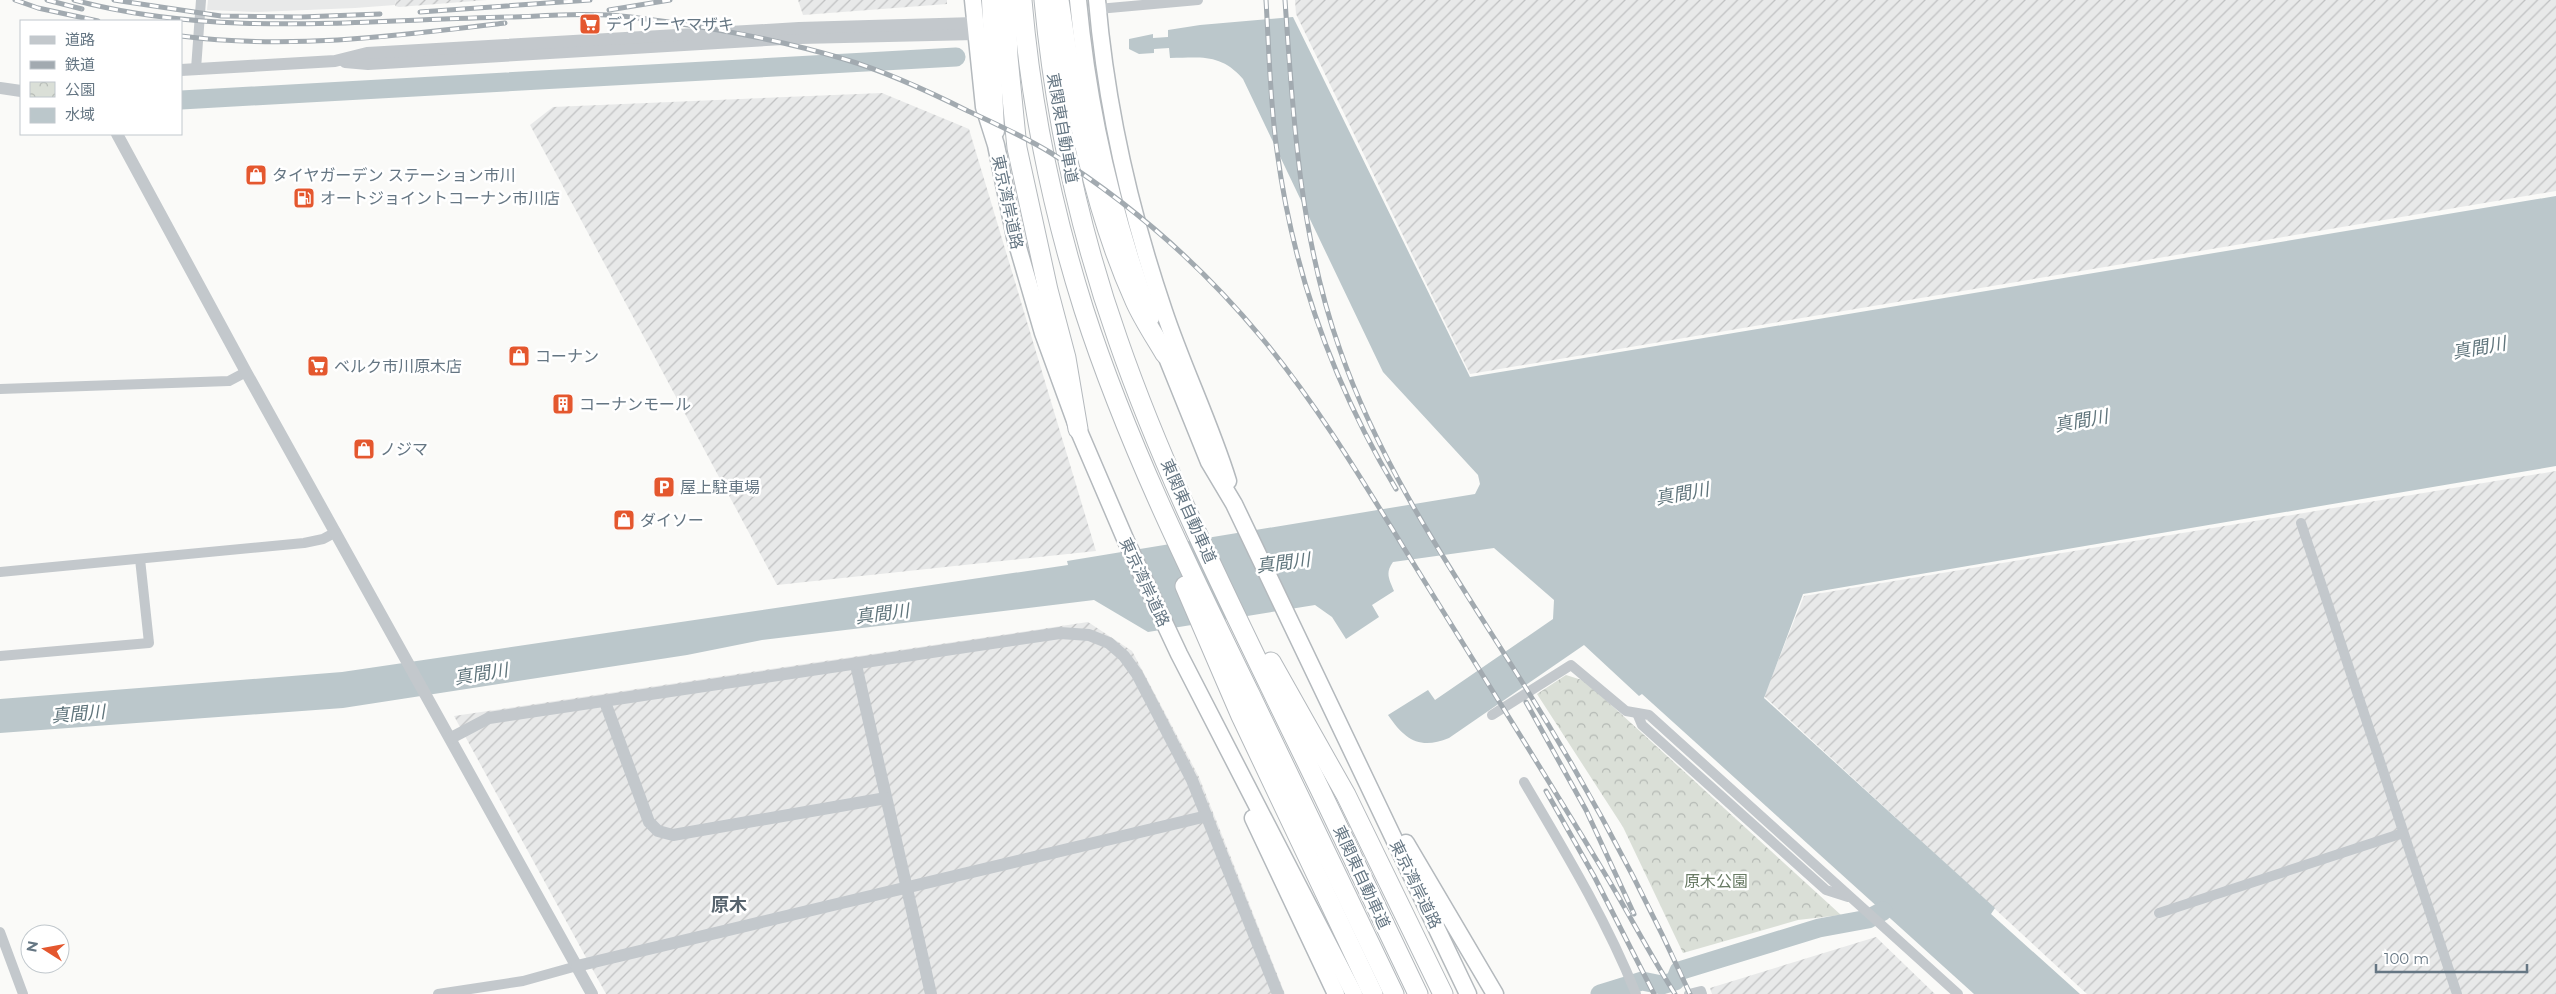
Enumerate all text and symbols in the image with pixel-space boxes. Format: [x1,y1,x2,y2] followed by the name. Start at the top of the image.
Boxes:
[578,12,602,36] supermarket icon: デイリーヤマザキ
[606,15,734,34] place label: デイリーヤマザキ
[20,20,182,135] legend
[65,30,95,49] text: 道路
[65,55,95,74] text: 鉄道
[1043,71,1082,185] street label: 東関東自動車道
[65,80,95,99] text: 公園
[65,105,95,124] text: 水域
[988,153,1027,251] street label: 東京湾岸道路
[244,163,268,187] shop icon: タイヤガーデン ステーション市川
[272,166,515,185] place label: タイヤガーデン ステーション市川
[292,186,316,210] fuel station icon: オートジョイントコーナン市川店
[320,189,560,208] place label: オートジョイントコーナン市川店
[2451,332,2509,364] water label: 真間川
[507,344,531,368] shop icon: コーナン
[535,347,599,366] place label: コーナン
[306,354,330,378] supermarket icon: ベルク市川原木店
[334,357,462,376] place label: ベルク市川原木店
[551,392,575,416] building icon: コーナンモール
[579,395,691,414] place label: コーナンモール
[2053,405,2111,437] water label: 真間川
[352,437,376,461] shop icon: ノジマ
[380,440,428,459] place label: ノジマ
[1157,456,1220,566] street label: 東関東自動車道
[652,475,676,499] parking icon: 屋上駐車場
[680,478,760,497] place label: 屋上駐車場
[1654,478,1712,510] water label: 真間川
[612,508,636,532] shop icon: ダイソー
[640,511,704,530] place label: ダイソー
[1116,535,1173,630] street label: 東京湾岸道路
[1255,549,1313,577] water label: 真間川
[854,600,912,628] water label: 真間川
[453,659,511,689] water label: 真間川
[50,701,108,727] water label: 真間川
[1329,822,1394,932] street label: 東関東自動車道
[1386,837,1445,932] street label: 東京湾岸道路
[1684,872,1748,891] park label: 原木公園
[711,894,747,916] district label: 原木
[20,924,70,974] north arrow
[22,939,42,954] text: N
[2376,942,2527,974] scale bar
[2384,949,2429,968] text: 100 m

